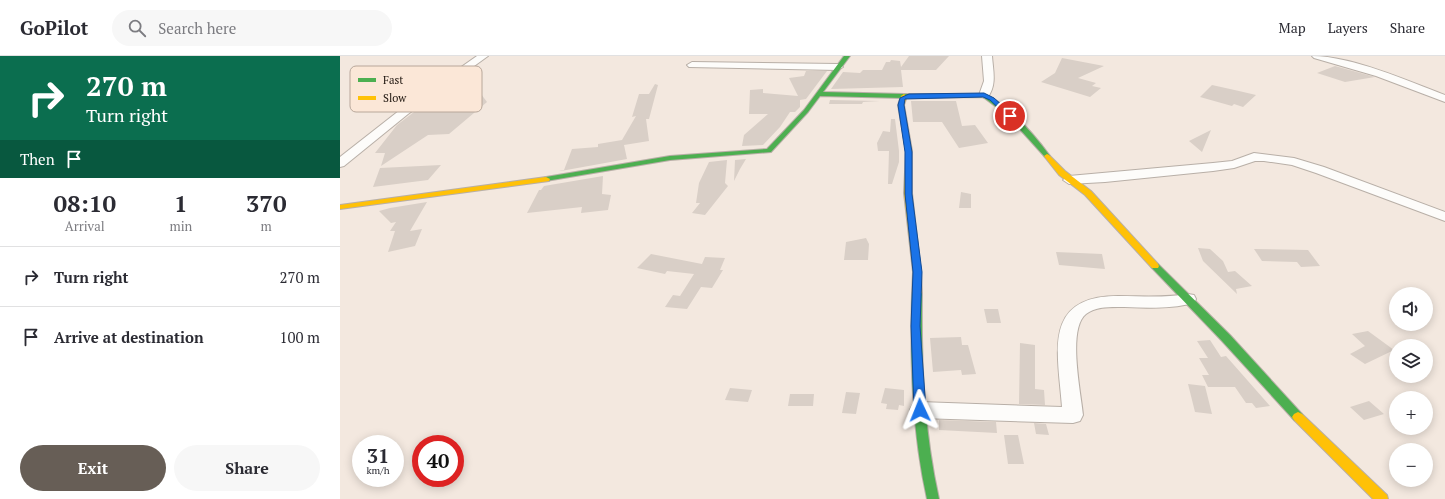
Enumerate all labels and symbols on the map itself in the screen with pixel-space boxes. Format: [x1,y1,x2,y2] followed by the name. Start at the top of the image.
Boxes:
[350,66,482,112] legend
[383,73,403,87] text: Fast
[383,91,407,105] text: Slow
[993,99,1027,133] pin
[899,389,941,431] position arrow
[412,435,464,487] speed limit sign: 40

